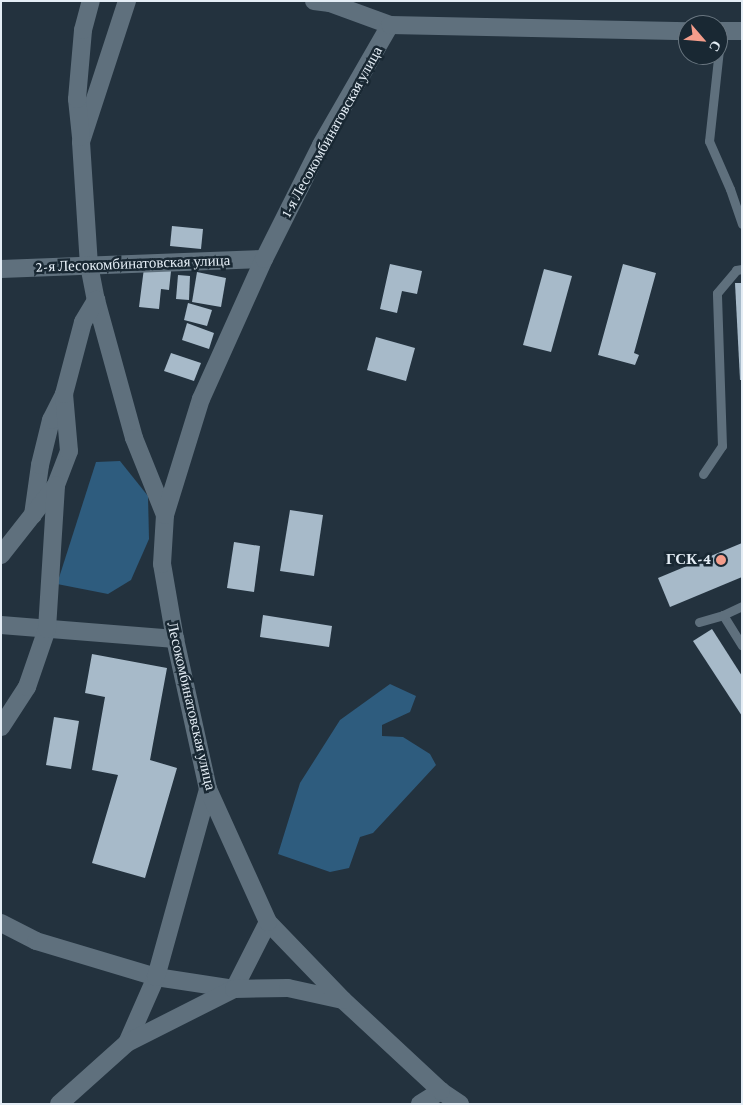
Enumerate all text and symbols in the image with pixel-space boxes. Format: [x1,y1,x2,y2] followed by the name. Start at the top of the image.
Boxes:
[678,15,728,65] north arrow
[706,38,725,54] text: С
[277,43,387,221] street label: 1-я Лесокомбинатовская улица
[35,252,231,276] street label: 2-я Лесокомбинатовская улица
[666,551,711,569] place label: ГСК-4
[715,554,727,566] marker: ГСК-4
[163,620,219,792] street label: Лесокомбинатовская улица

